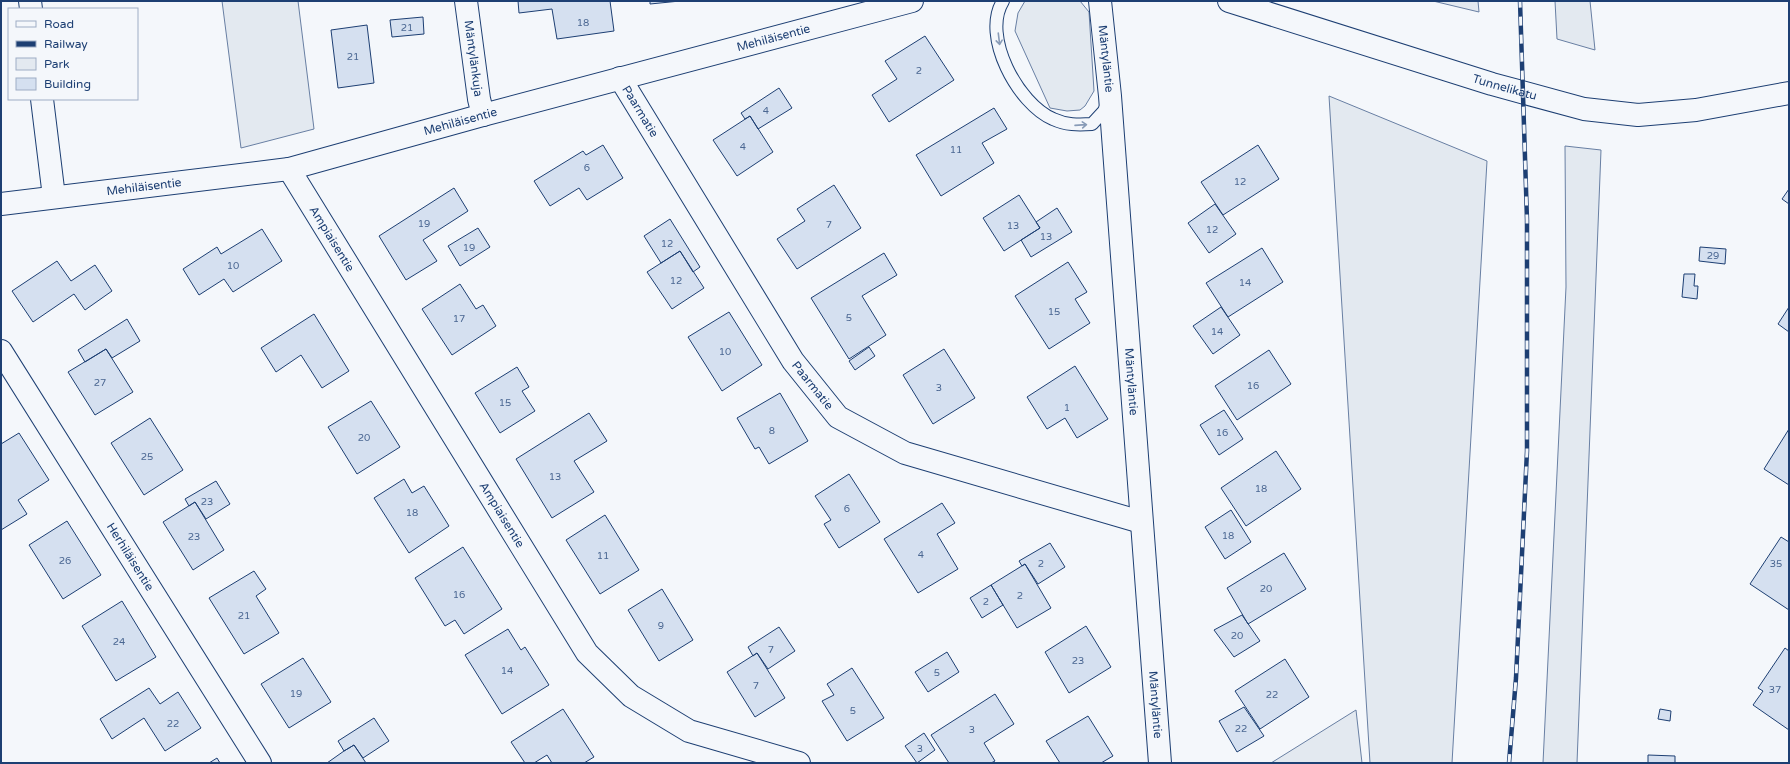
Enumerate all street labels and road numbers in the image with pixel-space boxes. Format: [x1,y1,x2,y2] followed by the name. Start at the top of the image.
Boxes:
[462,19,486,98] street label: Mäntylänkuja
[735,21,812,54] street label: Mehiläisentie
[1096,24,1117,93] street label: Mäntyläntie
[1471,71,1539,103] street label: Tunnelikatu
[619,83,662,140] street label: Paarmatie
[422,105,499,138] street label: Mehiläisentie
[106,175,182,198] street label: Mehiläisentie
[307,203,358,274] street label: Ampiaisentie
[1122,347,1141,416] street label: Mäntyläntie
[789,358,836,413] street label: Paarmatie
[476,479,527,550] street label: Ampiaisentie
[104,520,157,593] street label: Herhiläisentie
[1146,670,1165,739] street label: Mäntyläntie

